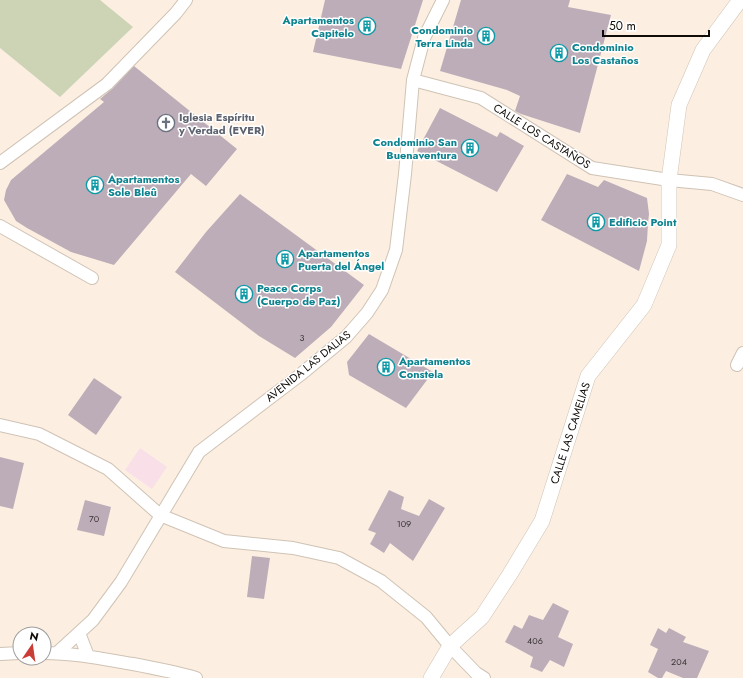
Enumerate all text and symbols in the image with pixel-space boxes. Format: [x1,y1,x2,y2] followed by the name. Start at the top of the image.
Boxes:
[282,12,354,41] place label: Apartamentos Capitelo
[603,12,709,38] scale bar
[357,16,377,36] building icon: Apartamentos Capitelo
[609,17,636,35] text: 50 m
[411,22,474,51] place label: Condominio Terra Linda
[476,26,496,46] building icon: Condominio Terra Linda
[572,39,639,68] place label: Condominio Los Castaños
[549,43,569,63] building icon: Condominio Los Castaños
[490,100,594,172] street label: CALLE LOS CASTAÑOS
[178,109,265,138] place label: Iglesia Espíritu y Verdad (EVER)
[156,113,176,133] church icon: Iglesia Espíritu y Verdad (EVER)
[373,134,457,163] place label: Condominio San Buenaventura
[460,138,480,158] building icon: Condominio San Buenaventura
[107,171,179,200] place label: Apartamentos Sole Bleû
[85,175,105,195] building icon: Apartamentos Sole Bleû
[586,212,606,232] building icon: Edificio Point
[609,214,677,230] place label: Edificio Point
[297,245,384,274] place label: Apartamentos Puerta del Ángel
[275,249,295,269] building icon: Apartamentos Puerta del Ángel
[257,280,341,309] place label: Peace Corps (Cuerpo de Paz)
[234,284,254,304] building icon: Peace Corps (Cuerpo de Paz)
[262,327,354,405] street label: AVENIDA LAS DALIAS
[300,331,305,344] house number: 3
[398,353,470,382] place label: Apartamentos Constela
[376,357,396,377] building icon: Apartamentos Constela
[546,380,594,486] street label: CALLE LAS CAMELIAS
[89,512,100,525] house number: 70
[397,517,411,530] house number: 109
[12,626,52,666] north arrow
[28,627,40,645] text: N
[527,634,543,647] house number: 406
[671,655,687,668] house number: 204

